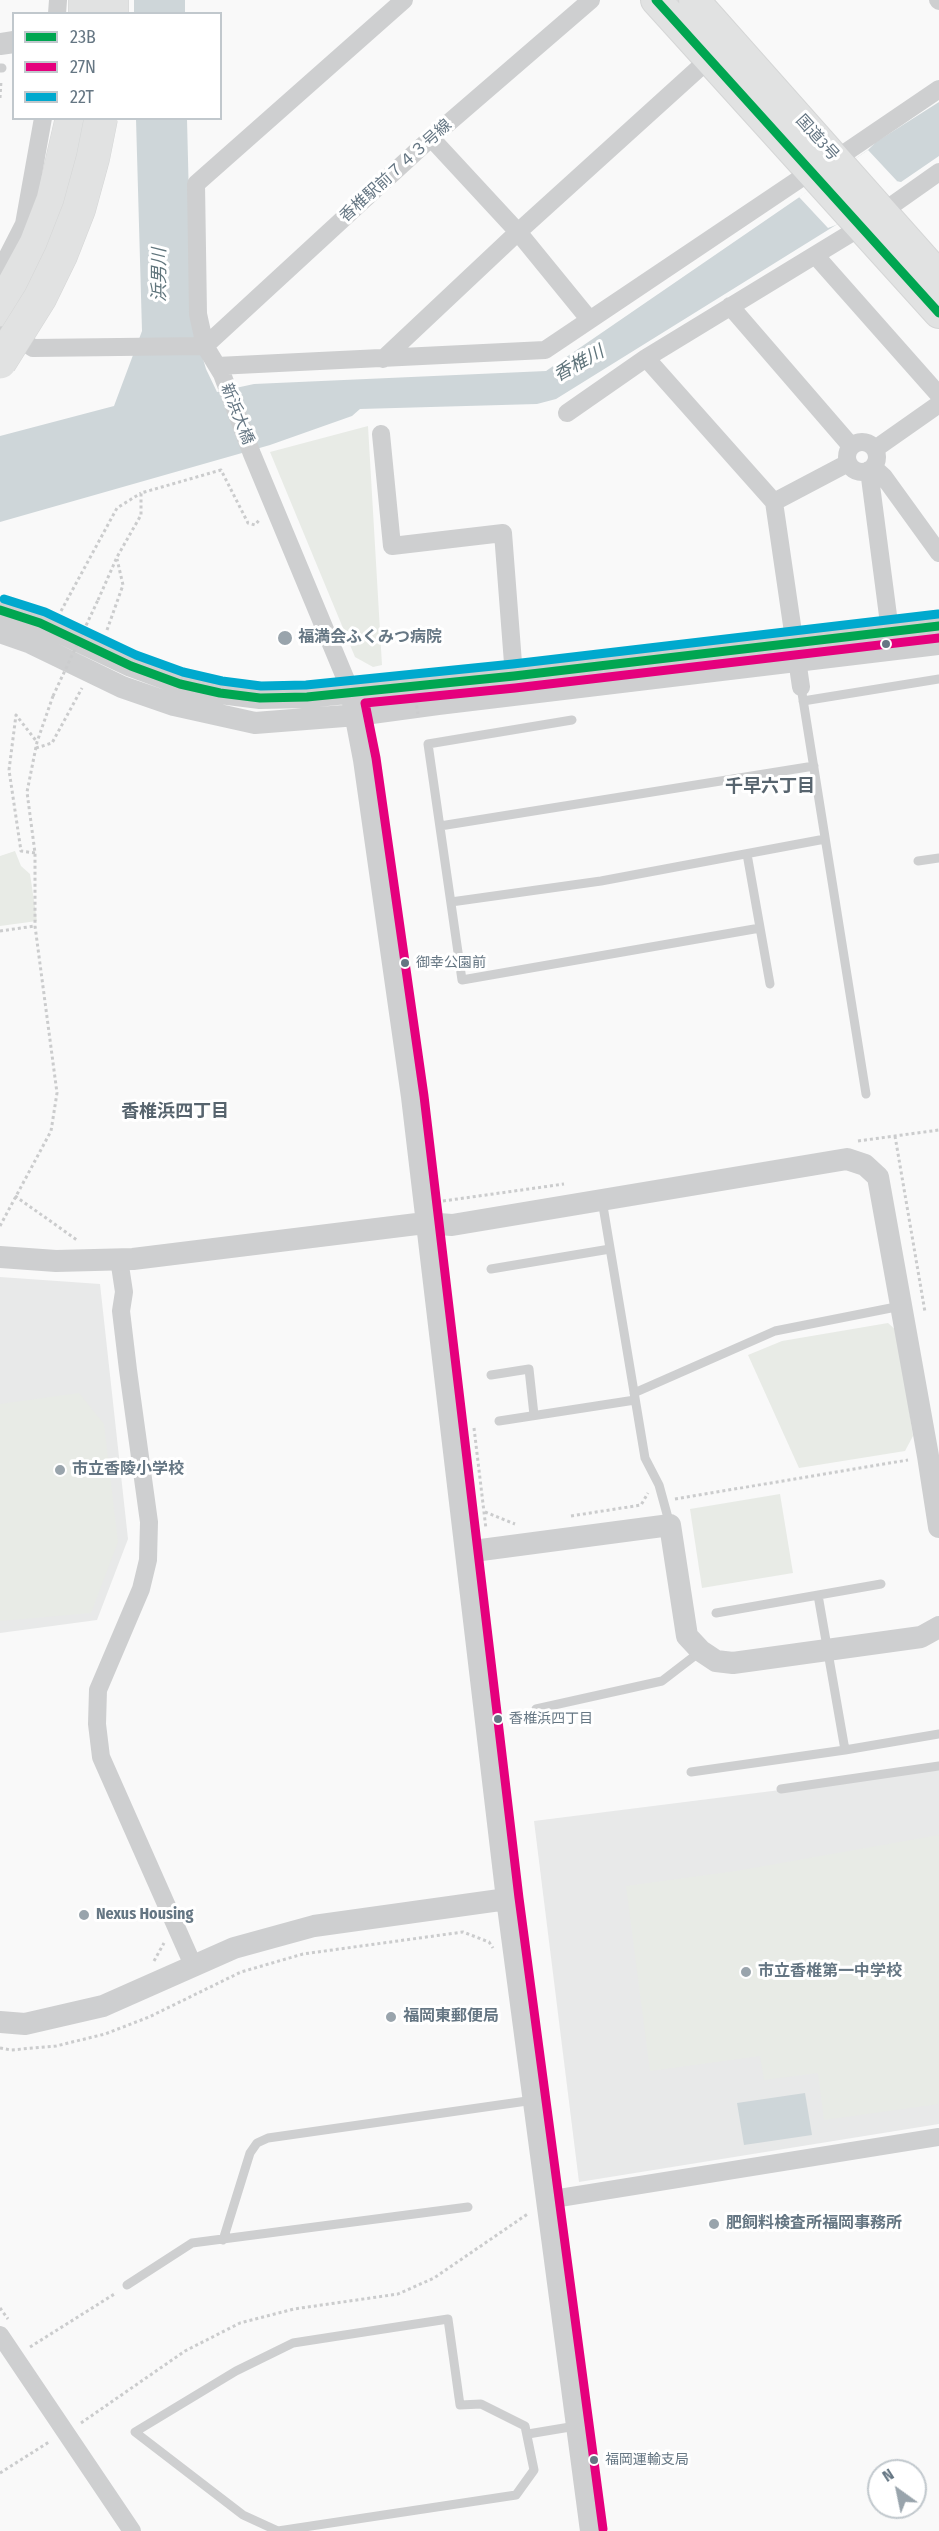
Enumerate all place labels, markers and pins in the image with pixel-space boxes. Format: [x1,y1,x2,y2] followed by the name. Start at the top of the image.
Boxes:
[298,628,442,648] place label: 福満会ふくみつ病院
[276,629,294,647] marker: 福満会ふくみつ病院
[880,638,892,650] unlabelled marker
[416,955,486,971] place label: 御幸公園前
[399,957,411,969] marker: 御幸公園前
[72,1460,184,1480] place label: 市立香陵小学校
[53,1463,67,1477] marker: 市立香陵小学校
[509,1711,593,1727] place label: 香椎浜四丁目
[492,1713,504,1725] marker: 香椎浜四丁目
[96,1905,193,1925] place label: Nexus Housing
[77,1908,91,1922] marker: Nexus Housing
[758,1962,902,1982] place label: 市立香椎第一中学校
[739,1965,753,1979] marker: 市立香椎第一中学校
[403,2007,499,2027] place label: 福岡東郵便局
[384,2010,398,2024] marker: 福岡東郵便局
[726,2214,902,2234] place label: 肥飼料検査所福岡事務所
[707,2217,721,2231] marker: 肥飼料検査所福岡事務所
[605,2452,689,2468] place label: 福岡運輸支局
[588,2454,600,2466] marker: 福岡運輸支局

